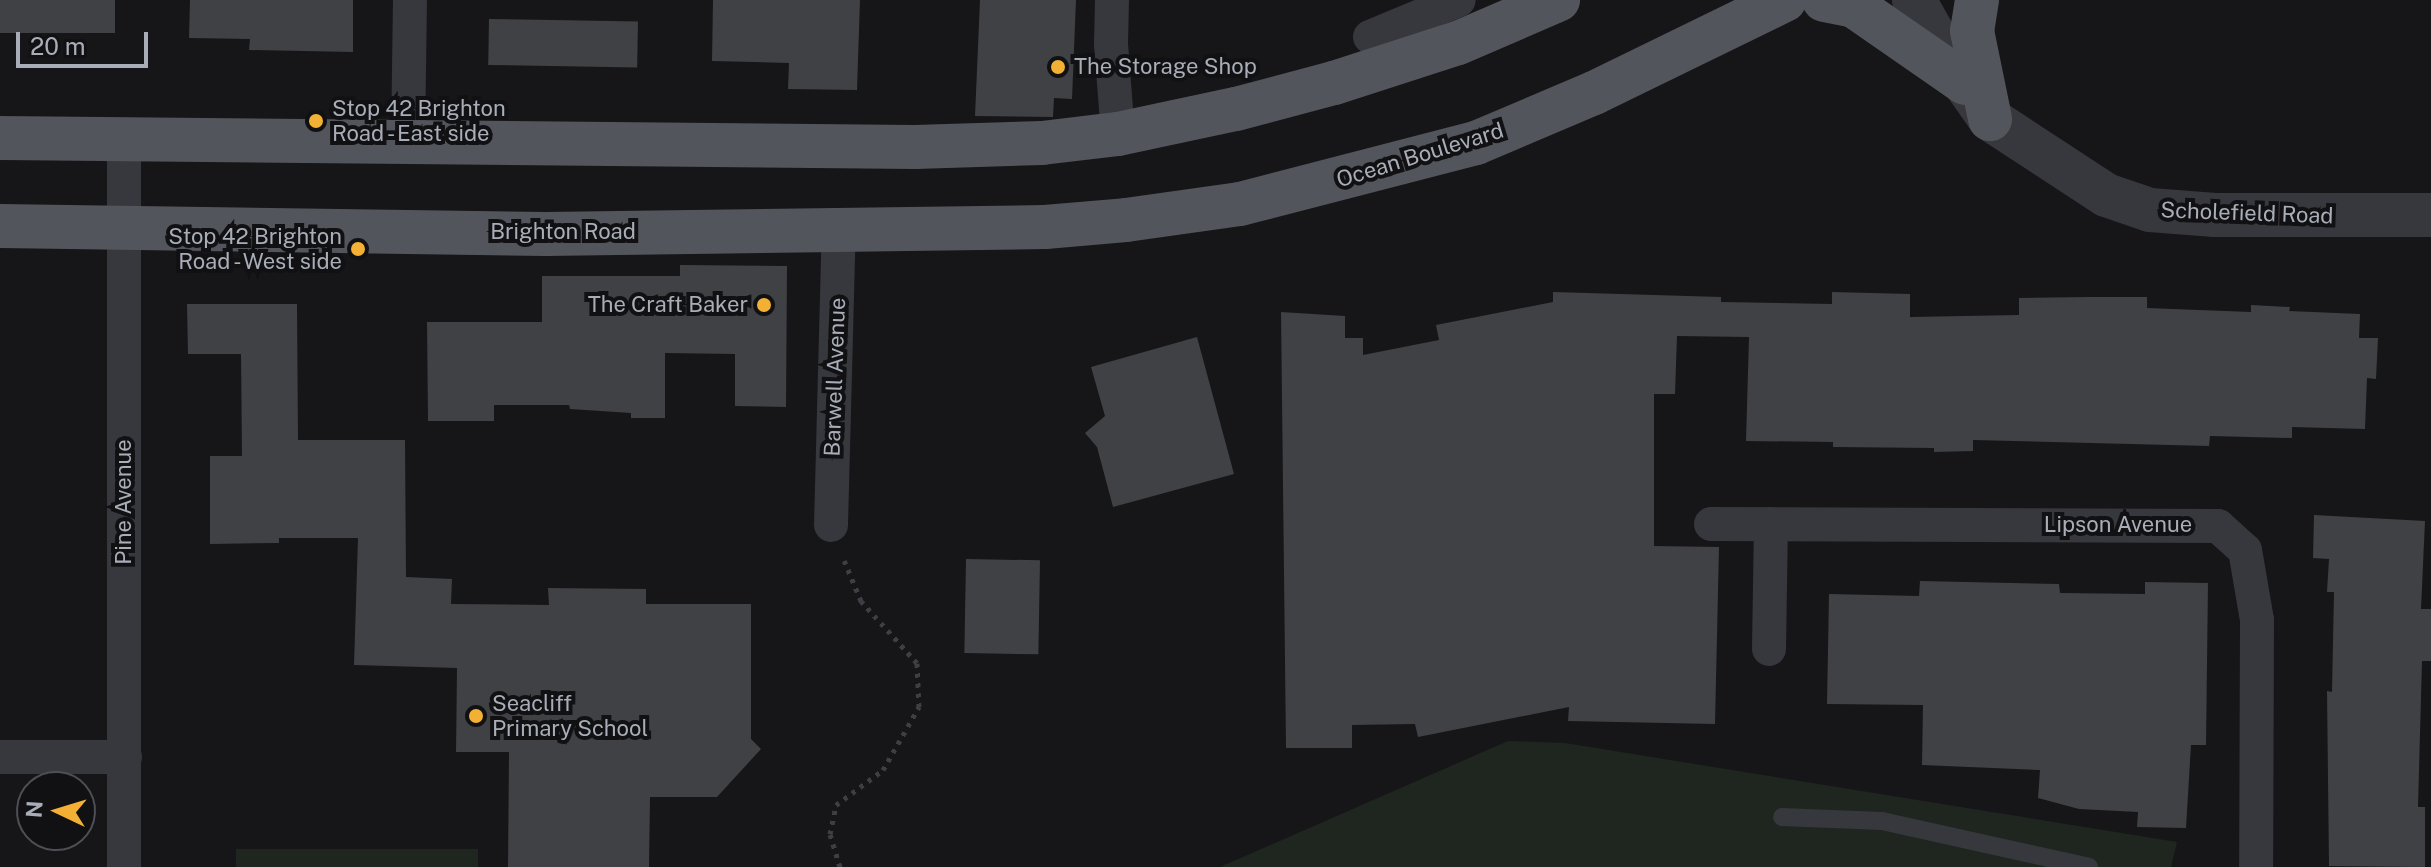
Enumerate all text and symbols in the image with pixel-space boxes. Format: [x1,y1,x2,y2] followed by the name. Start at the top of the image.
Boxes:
[20,16,152,66] scale bar
[30,32,86,60] text: 20 m
[1074,54,1257,80] place label: The Storage Shop
[1049,58,1067,76] marker: The Storage Shop
[332,95,506,146] place label: Stop 42 Brighton Road - East side
[307,112,325,130] marker: Stop 42 Brighton Road - East side
[1333,117,1507,193] street label: Ocean Boulevard
[2160,197,2334,229] street label: Scholefield Road
[490,219,636,245] street label: Brighton Road
[168,223,342,274] place label: Stop 42 Brighton Road - West side
[349,240,367,258] marker: Stop 42 Brighton Road - West side
[588,292,748,318] place label: The Craft Baker
[755,296,773,314] marker: The Craft Baker
[819,297,851,457] street label: Barwell Avenue
[111,439,137,565] street label: Pine Avenue
[2044,512,2192,538] street label: Lipson Avenue
[492,690,648,742] place label: Seacliff Primary School
[467,707,485,725] marker: Seacliff Primary School
[16,771,96,851] north arrow
[20,800,48,819] text: N

